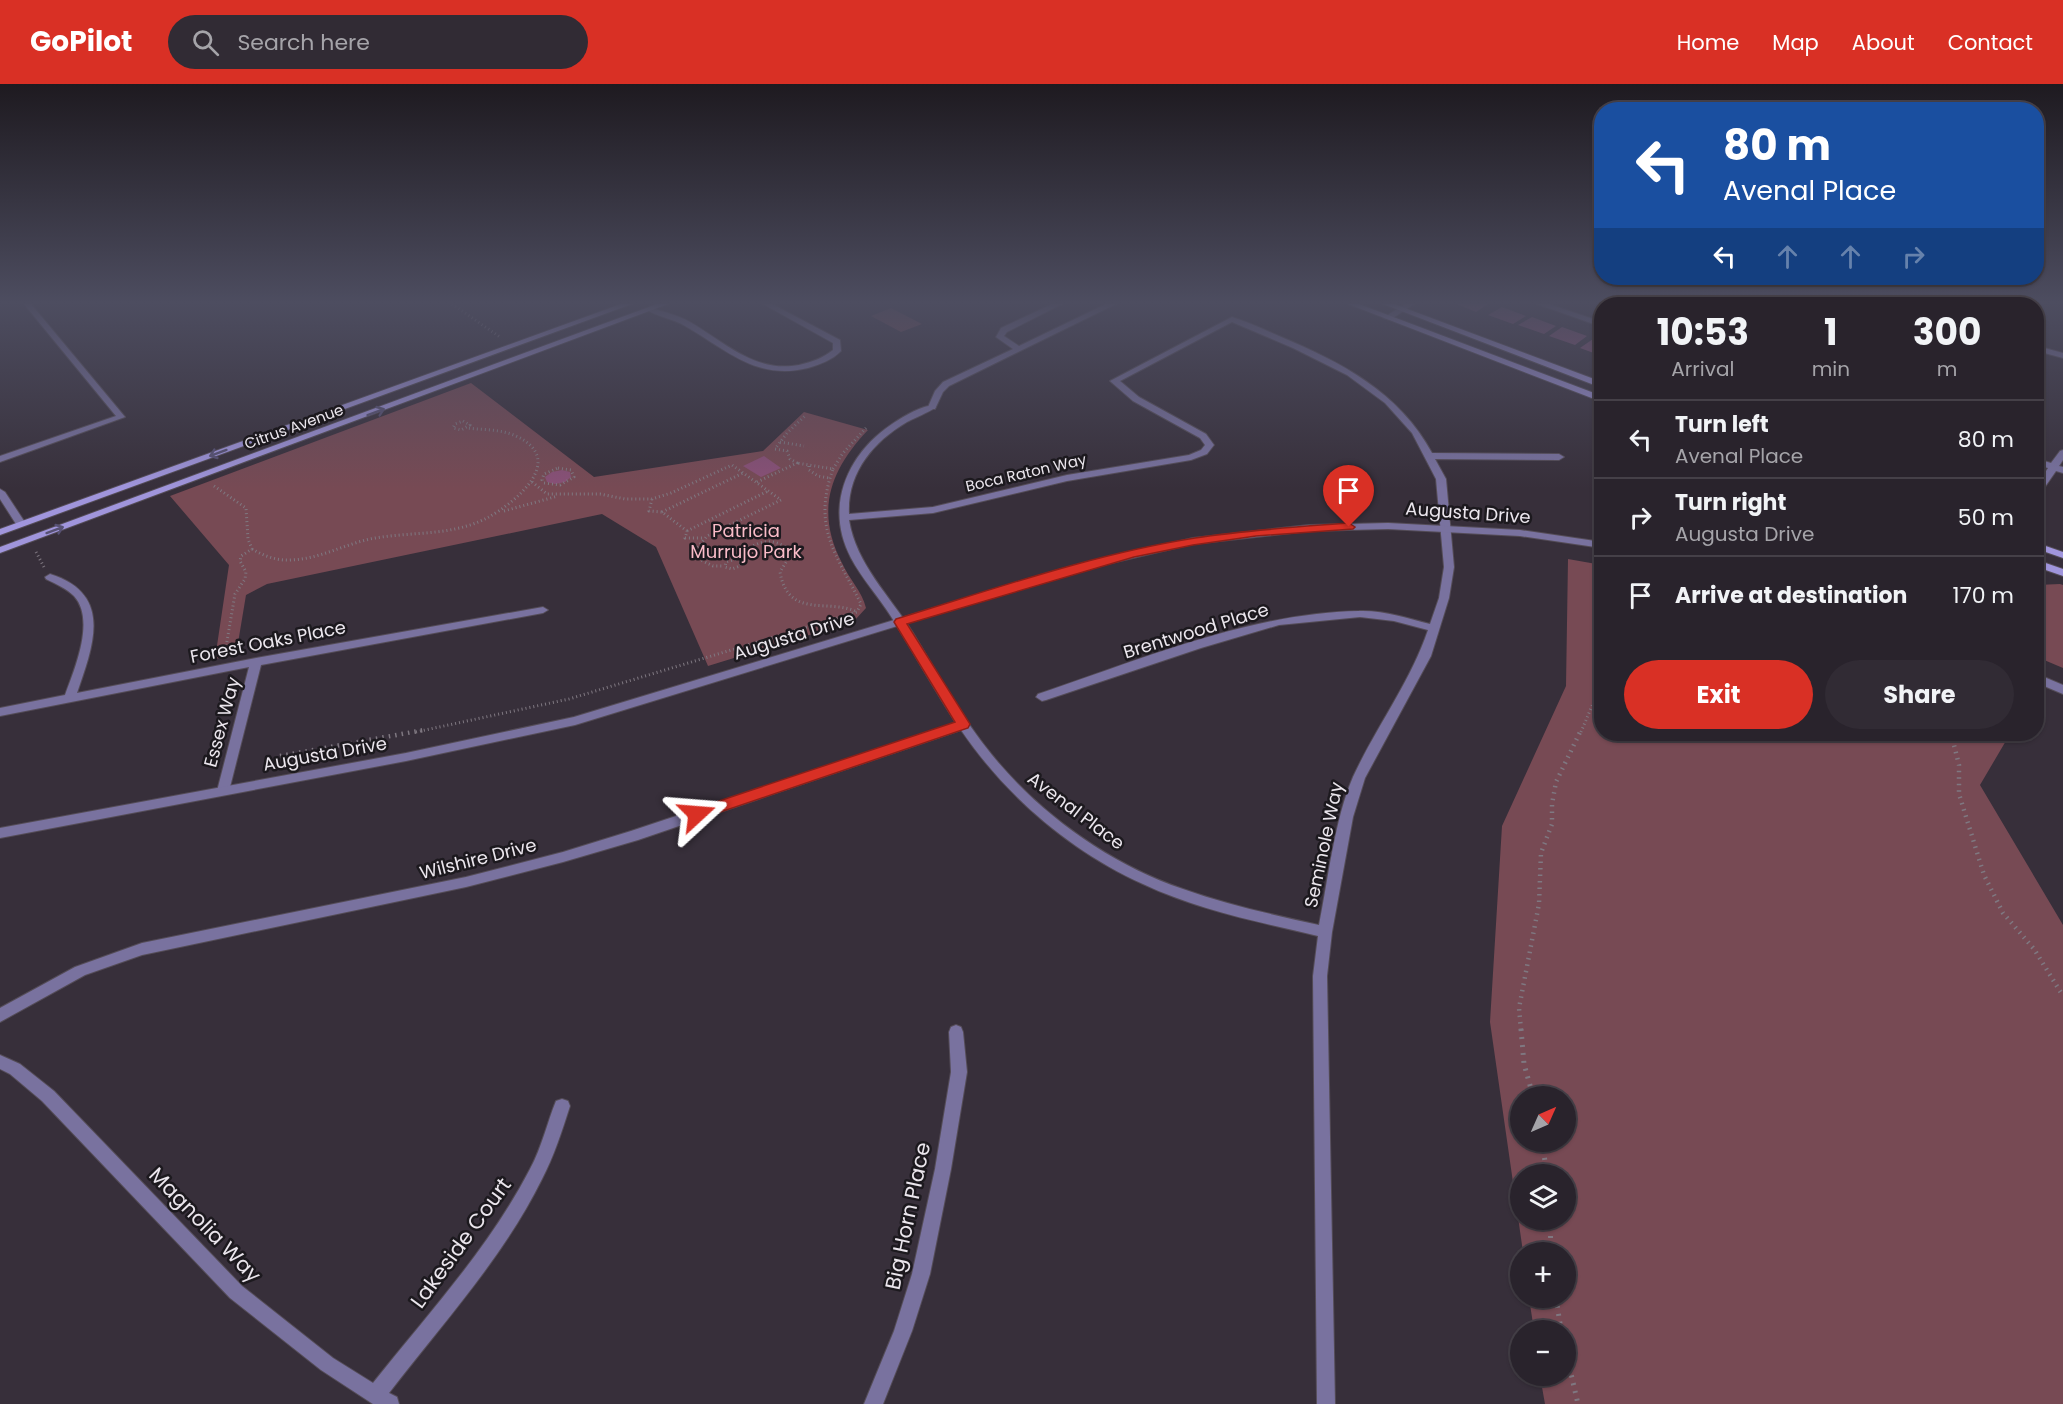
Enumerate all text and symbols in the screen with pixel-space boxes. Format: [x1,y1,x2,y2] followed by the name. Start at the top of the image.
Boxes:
[168,15,588,69] search box
[30,22,132,61] text: GoPilot
[189,26,222,59] icon: search
[237,27,370,58] text: Search here
[1677,28,1739,57] text: Home
[1772,28,1819,57] text: Map
[1852,28,1915,57] text: About
[1948,28,2033,57] text: Contact
[1723,116,1831,175] text: 80 m
[1624,126,1702,204] icon: left
[1723,172,1896,209] text: Avenal Place
[1708,240,1741,273] icon: left
[1771,240,1804,273] icon: ahead
[1834,240,1867,273] icon: ahead
[1897,240,1930,273] icon: right
[1657,307,1749,358] text: 10:53
[1824,307,1838,358] text: 1
[1913,307,1981,358] text: 300
[1671,355,1734,383] text: Arrival
[1812,355,1850,383] text: min
[1937,355,1957,383] text: m
[241,399,346,454] street label: Citrus Avenue
[366,405,385,416] one-way arrow
[1675,409,1769,440] text: Turn left
[1624,423,1657,456] icon: left
[1958,424,2014,455] text: 80 m
[1675,442,1803,470] text: Avenal Place
[210,448,228,459] one-way arrow
[964,448,1089,497] street label: Boca Raton Way
[1323,465,1374,527] pin
[1332,474,1365,507] icon: arrive
[1675,487,1786,518] text: Turn right
[1405,496,1531,529] street label: Augusta Drive
[1624,501,1657,534] icon: right
[1958,502,2014,533] text: 50 m
[690,518,802,564] park label: Patricia Murrujo Park
[1675,520,1814,548] text: Augusta Drive
[45,523,64,534] one-way arrow
[1624,579,1657,612] icon: arrive
[1675,580,1907,611] text: Arrive at destination
[1953,580,2014,611] text: 170 m
[1120,597,1272,665] street label: Brentwood Place
[730,605,857,666] street label: Augusta Drive
[188,614,348,669] street label: Forest Oaks Place
[1624,660,1813,729] button: Exit
[1825,660,2014,729] button: Share
[197,674,246,770] street label: Essex Way
[261,730,389,777] street label: Augusta Drive
[1023,766,1130,855] street label: Avenal Place
[1298,780,1349,910] street label: Seminole Way
[665,782,729,846] position arrow
[417,832,539,885] street label: Wilshire Drive
[1510,1086,1576,1152] north arrow
[1510,1086,1576,1386] map controls
[878,1140,937,1292] street label: Big Horn Place
[143,1161,268,1289] street label: Magnolia Way
[1510,1164,1576,1230] button: layers
[403,1172,518,1314] street label: Lakeside Court
[1510,1242,1576,1308] button: +
[1510,1320,1576,1386] button: −

